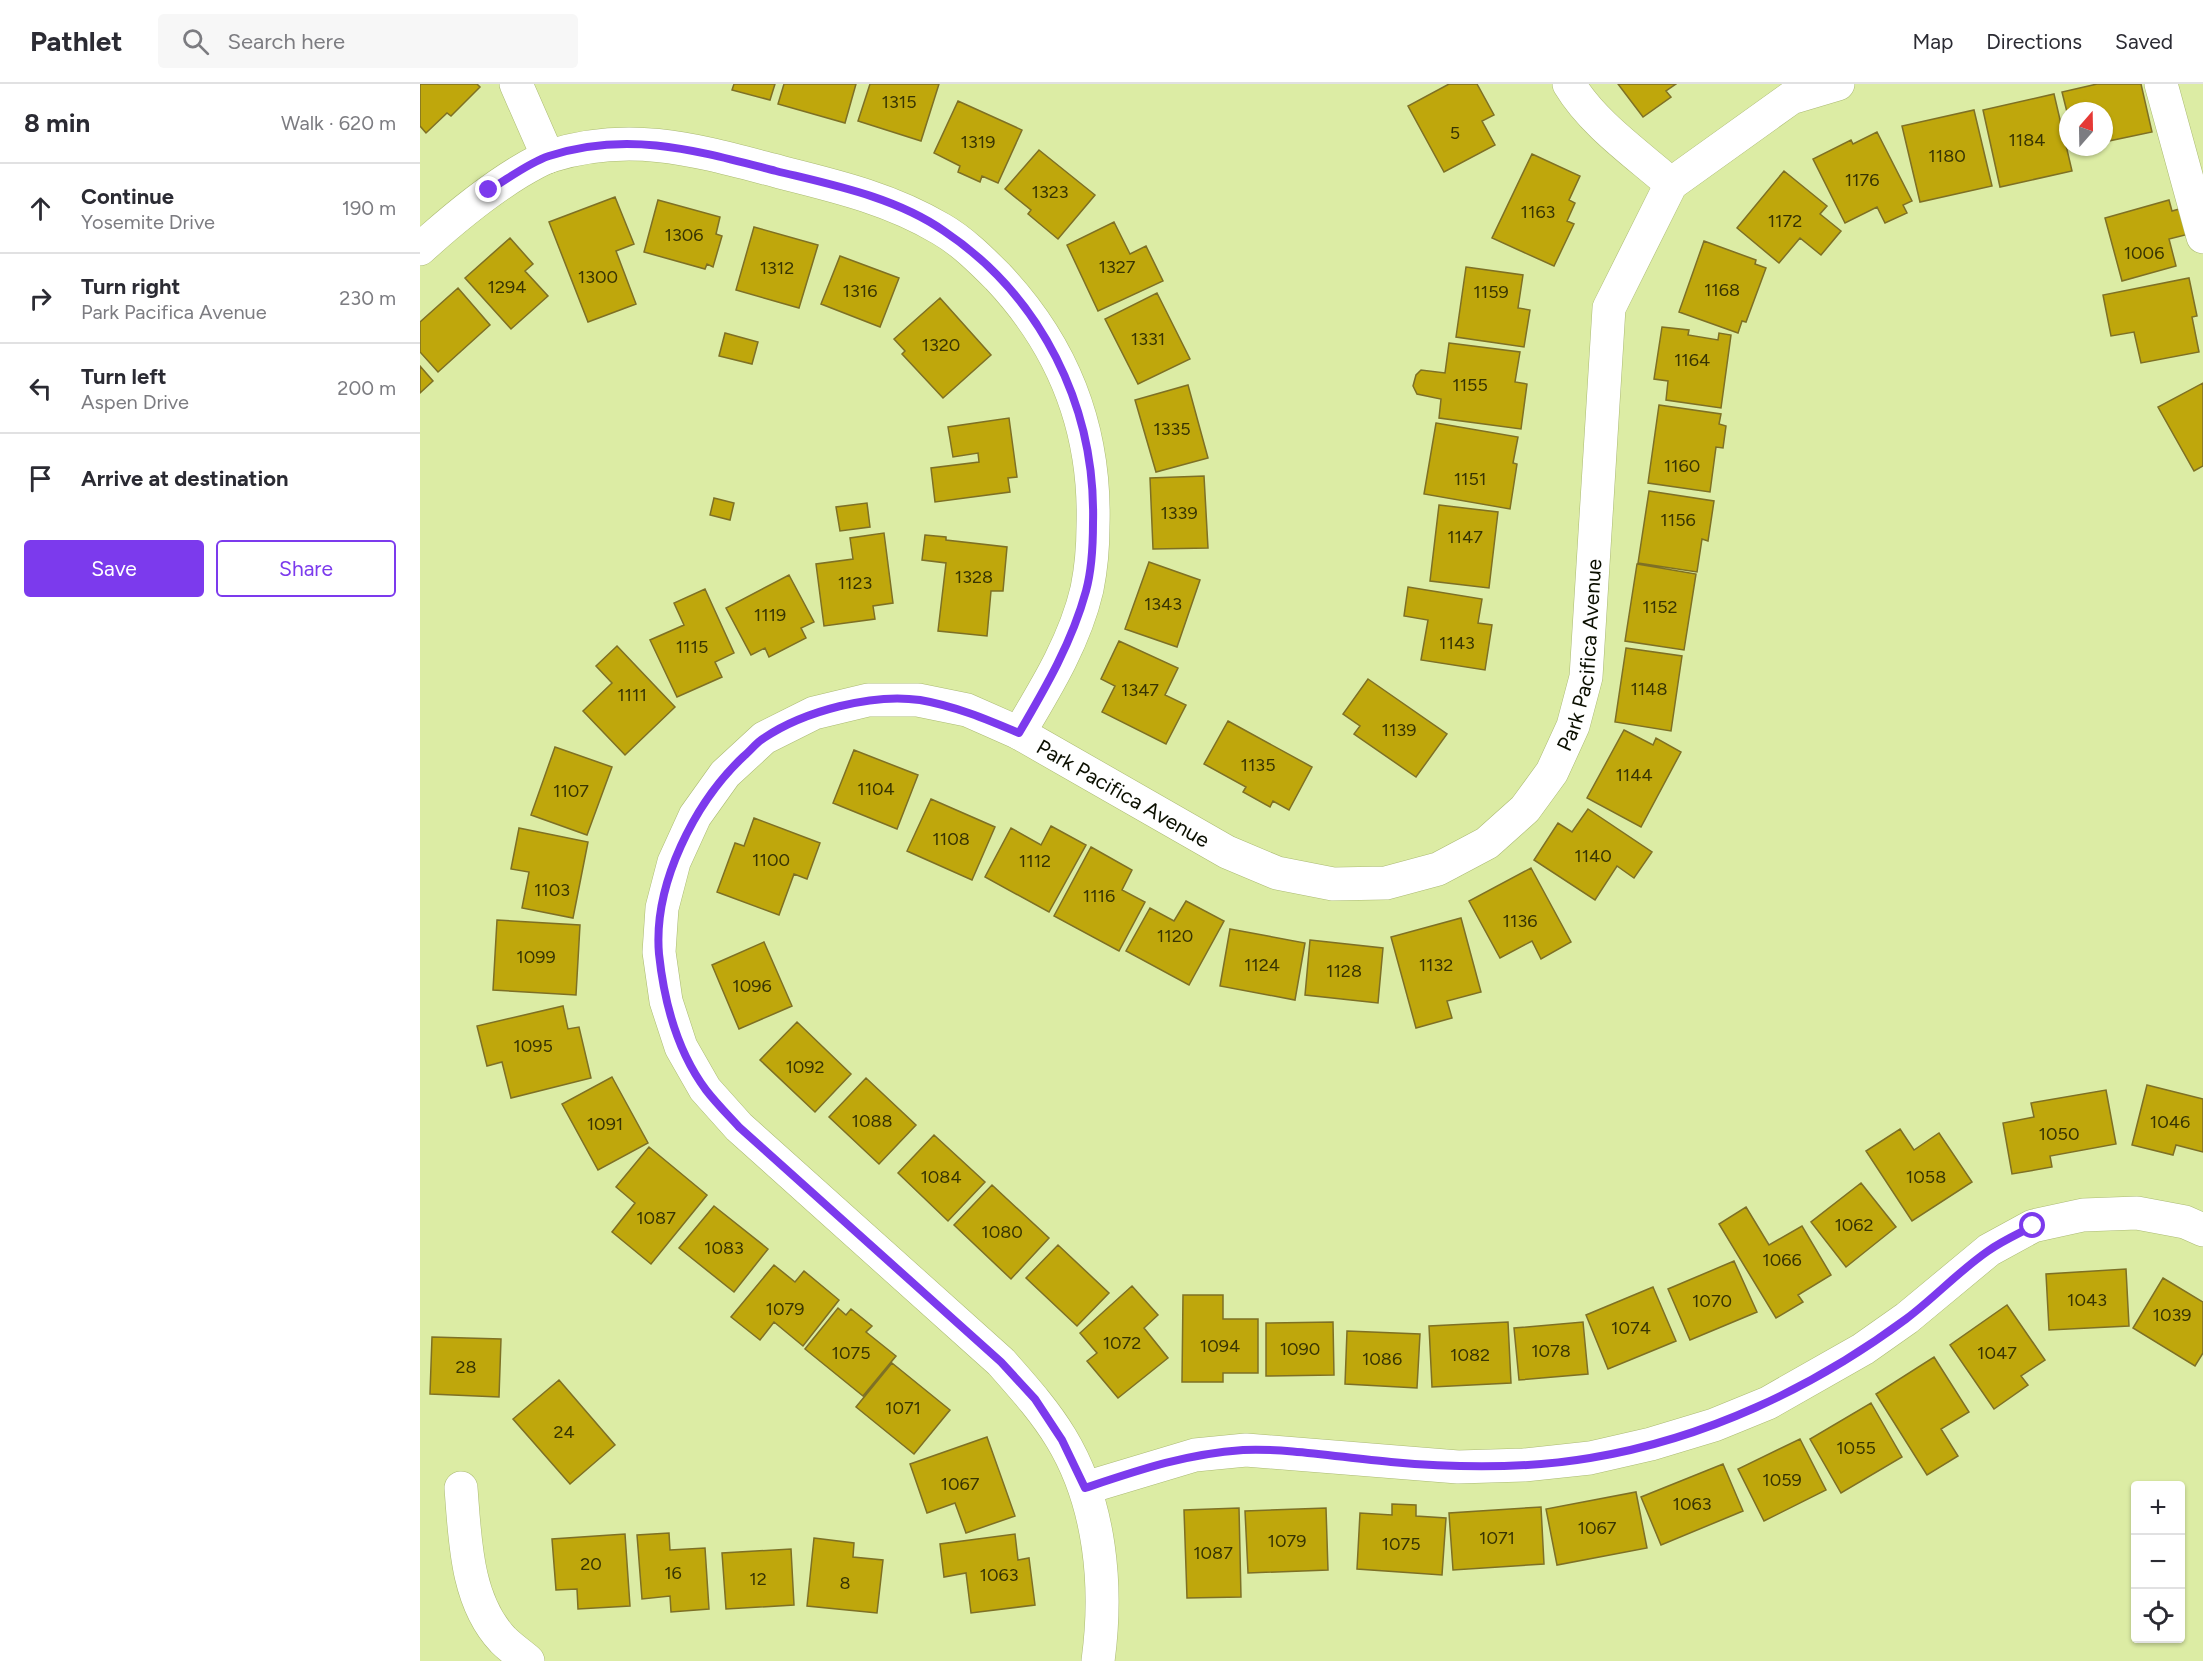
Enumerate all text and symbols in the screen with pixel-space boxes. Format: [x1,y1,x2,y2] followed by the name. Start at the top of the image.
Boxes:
[158,14,578,68] search box
[30,24,122,58] text: Pathlet
[179,25,212,58] icon: search
[227,28,345,55] text: Search here
[1912,29,1953,54] text: Map
[1986,29,2082,54] text: Directions
[2115,29,2173,54] text: Saved
[881,91,917,113] house number: 1315
[2059,102,2113,156] north arrow
[24,107,90,139] text: 8 min
[281,111,396,135] text: Walk · 620 m
[1450,122,1460,144] house number: 5
[2008,129,2046,151] house number: 1184
[961,131,995,153] house number: 1319
[1928,145,1966,167] house number: 1180
[1845,169,1879,191] house number: 1176
[475,176,501,202] route end
[1031,181,1069,203] house number: 1323
[81,183,174,210] text: Continue
[24,192,57,225] icon: ahead
[342,196,396,220] text: 190 m
[1521,201,1555,223] house number: 1163
[81,210,215,234] text: Yosemite Drive
[1768,210,1802,232] house number: 1172
[665,224,703,246] house number: 1306
[2124,242,2164,264] house number: 1006
[1099,256,1136,278] house number: 1327
[760,257,794,279] house number: 1312
[578,266,618,288] house number: 1300
[81,273,180,300] text: Turn right
[488,276,526,298] house number: 1294
[1704,279,1740,301] house number: 1168
[843,280,877,302] house number: 1316
[1473,281,1509,303] house number: 1159
[24,282,57,315] icon: right
[339,286,396,310] text: 230 m
[81,300,267,324] text: Park Pacifica Avenue
[1131,328,1165,350] house number: 1331
[922,334,960,356] house number: 1320
[1674,349,1710,371] house number: 1164
[81,363,167,390] text: Turn left
[24,372,57,405] icon: left
[1452,374,1488,396] house number: 1155
[337,376,396,400] text: 200 m
[81,390,189,414] text: Aspen Drive
[1153,418,1191,440] house number: 1335
[1664,455,1700,477] house number: 1160
[24,462,57,495] icon: arrive
[81,465,289,492] text: Arrive at destination
[1454,468,1486,490] house number: 1151
[1160,502,1198,524] house number: 1339
[1660,509,1696,531] house number: 1156
[1447,526,1483,548] house number: 1147
[24,540,204,597] button: Save
[216,540,396,597] button: Share
[1551,558,1606,755] street label: Park Pacifica Avenue
[955,566,993,588] house number: 1328
[838,572,872,594] house number: 1123
[1144,593,1182,615] house number: 1343
[1642,596,1678,618] house number: 1152
[754,604,786,626] house number: 1119
[1439,632,1475,654] house number: 1143
[676,636,708,658] house number: 1115
[1630,678,1668,700] house number: 1148
[1121,679,1159,701] house number: 1347
[617,684,647,706] house number: 1111
[1382,719,1416,741] house number: 1139
[1033,733,1214,852] street label: Park Pacifica Avenue
[1240,754,1276,776] house number: 1135
[1615,764,1653,786] house number: 1144
[857,778,895,800] house number: 1104
[553,780,589,802] house number: 1107
[932,828,970,850] house number: 1108
[1574,845,1612,867] house number: 1140
[752,849,790,871] house number: 1100
[1019,850,1051,872] house number: 1112
[534,879,570,901] house number: 1103
[1083,885,1115,907] house number: 1116
[1503,910,1537,932] house number: 1136
[1157,925,1193,947] house number: 1120
[516,946,556,968] house number: 1099
[1244,954,1280,976] house number: 1124
[1419,954,1453,976] house number: 1132
[1326,960,1362,982] house number: 1128
[732,975,772,997] house number: 1096
[513,1035,553,1057] house number: 1095
[785,1056,825,1078] house number: 1092
[851,1110,893,1132] house number: 1088
[2150,1111,2190,1133] house number: 1046
[587,1113,623,1135] house number: 1091
[2039,1123,2079,1145] house number: 1050
[920,1166,962,1188] house number: 1084
[1906,1166,1946,1188] house number: 1058
[636,1207,676,1229] house number: 1087
[2019,1212,2045,1238] route start
[1834,1214,1874,1236] house number: 1062
[981,1221,1023,1243] house number: 1080
[704,1237,744,1259] house number: 1083
[1762,1249,1802,1271] house number: 1066
[2067,1289,2107,1311] house number: 1043
[1692,1290,1732,1312] house number: 1070
[766,1298,804,1320] house number: 1079
[2153,1304,2191,1326] house number: 1039
[1611,1317,1651,1339] house number: 1074
[1103,1332,1141,1354] house number: 1072
[1200,1335,1240,1357] house number: 1094
[1280,1338,1320,1360] house number: 1090
[1531,1340,1571,1362] house number: 1078
[832,1342,871,1364] house number: 1075
[1977,1342,2017,1364] house number: 1047
[1450,1344,1490,1366] house number: 1082
[1362,1348,1402,1370] house number: 1086
[455,1356,477,1378] house number: 28
[885,1397,921,1419] house number: 1071
[553,1421,575,1443] house number: 24
[1836,1437,1876,1459] house number: 1055
[1762,1469,1802,1491] house number: 1059
[941,1473,980,1495] house number: 1067
[2131,1481,2185,1643] map controls
[2131,1481,2185,1535] button: +
[1673,1493,1711,1515] house number: 1063
[1578,1517,1617,1539] house number: 1067
[1479,1527,1515,1549] house number: 1071
[1268,1530,1306,1552] house number: 1079
[1382,1533,1421,1555] house number: 1075
[2131,1535,2185,1589] button: −
[1193,1542,1233,1564] house number: 1087
[580,1553,602,1575] house number: 20
[664,1562,682,1584] house number: 16
[980,1564,1018,1586] house number: 1063
[749,1568,767,1590] house number: 12
[839,1572,851,1594] house number: 8
[2131,1589,2185,1643] button: locate

